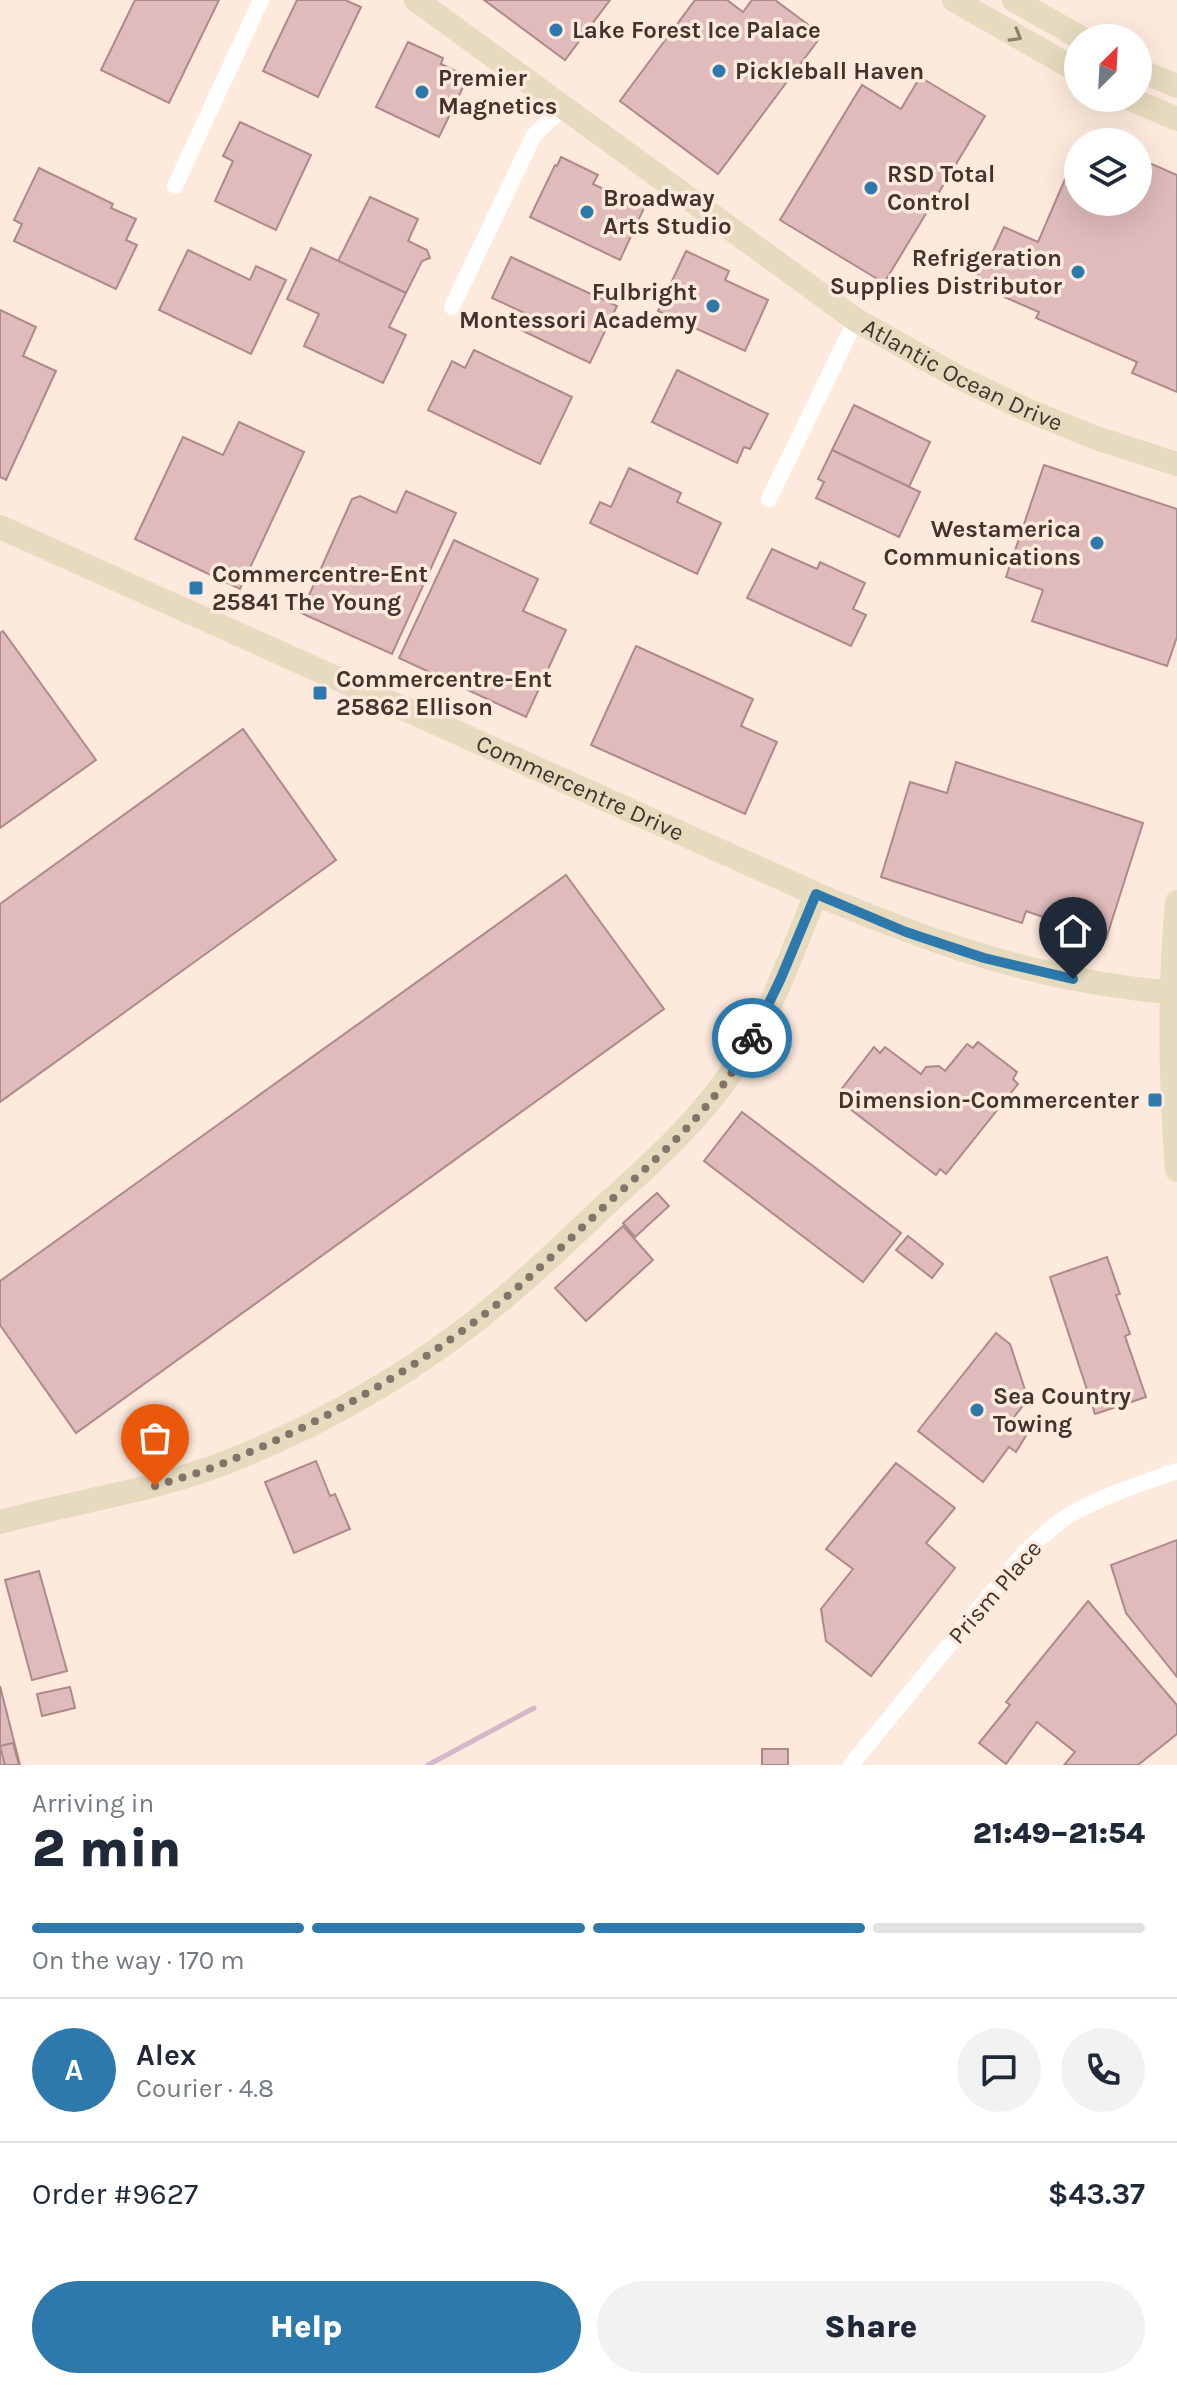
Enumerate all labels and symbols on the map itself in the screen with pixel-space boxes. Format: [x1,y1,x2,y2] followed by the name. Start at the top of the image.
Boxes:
[572,16,821,44] place label: Lake Forest Ice Palace
[547,21,565,39] marker: Lake Forest Ice Palace
[1064,24,1152,112] north arrow
[1008,26,1022,41] one-way arrow
[735,57,924,85] place label: Pickleball Haven
[710,62,728,80] marker: Pickleball Haven
[438,64,557,120] place label: Premier Magnetics
[413,83,431,101] marker: Premier Magnetics
[887,160,995,216] place label: RSD Total Control
[862,179,880,197] marker: RSD Total Control
[603,184,732,240] place label: Broadway Arts Studio
[578,203,596,221] marker: Broadway Arts Studio
[830,244,1063,300] place label: Refrigeration Supplies Distributor
[1069,263,1087,281] marker: Refrigeration Supplies Distributor
[459,278,697,334] place label: Fulbright Montessori Academy
[704,297,722,315] marker: Fulbright Montessori Academy
[857,312,1067,437] street label: Atlantic Ocean Drive
[884,515,1081,571] place label: Westamerica Communications
[1088,534,1106,552] marker: Westamerica Communications
[212,560,428,616] place label: Commercentre-Ent 25841 The Young
[187,579,205,597] marker: Commercentre-Ent 25841 The Young
[336,665,552,721] place label: Commercentre-Ent 25862 Ellison
[311,684,329,702] marker: Commercentre-Ent 25862 Ellison
[472,729,688,847] street label: Commercentre Drive
[1039,897,1107,979] pin
[712,998,792,1078] courier
[838,1086,1140,1114] place label: Dimension-Commercenter
[1146,1091,1164,1109] marker: Dimension-Commercenter
[993,1382,1131,1438] place label: Sea Country Towing
[968,1401,986,1419] marker: Sea Country Towing
[121,1404,189,1486] pin
[943,1535,1047,1649] street label: Prism Place

